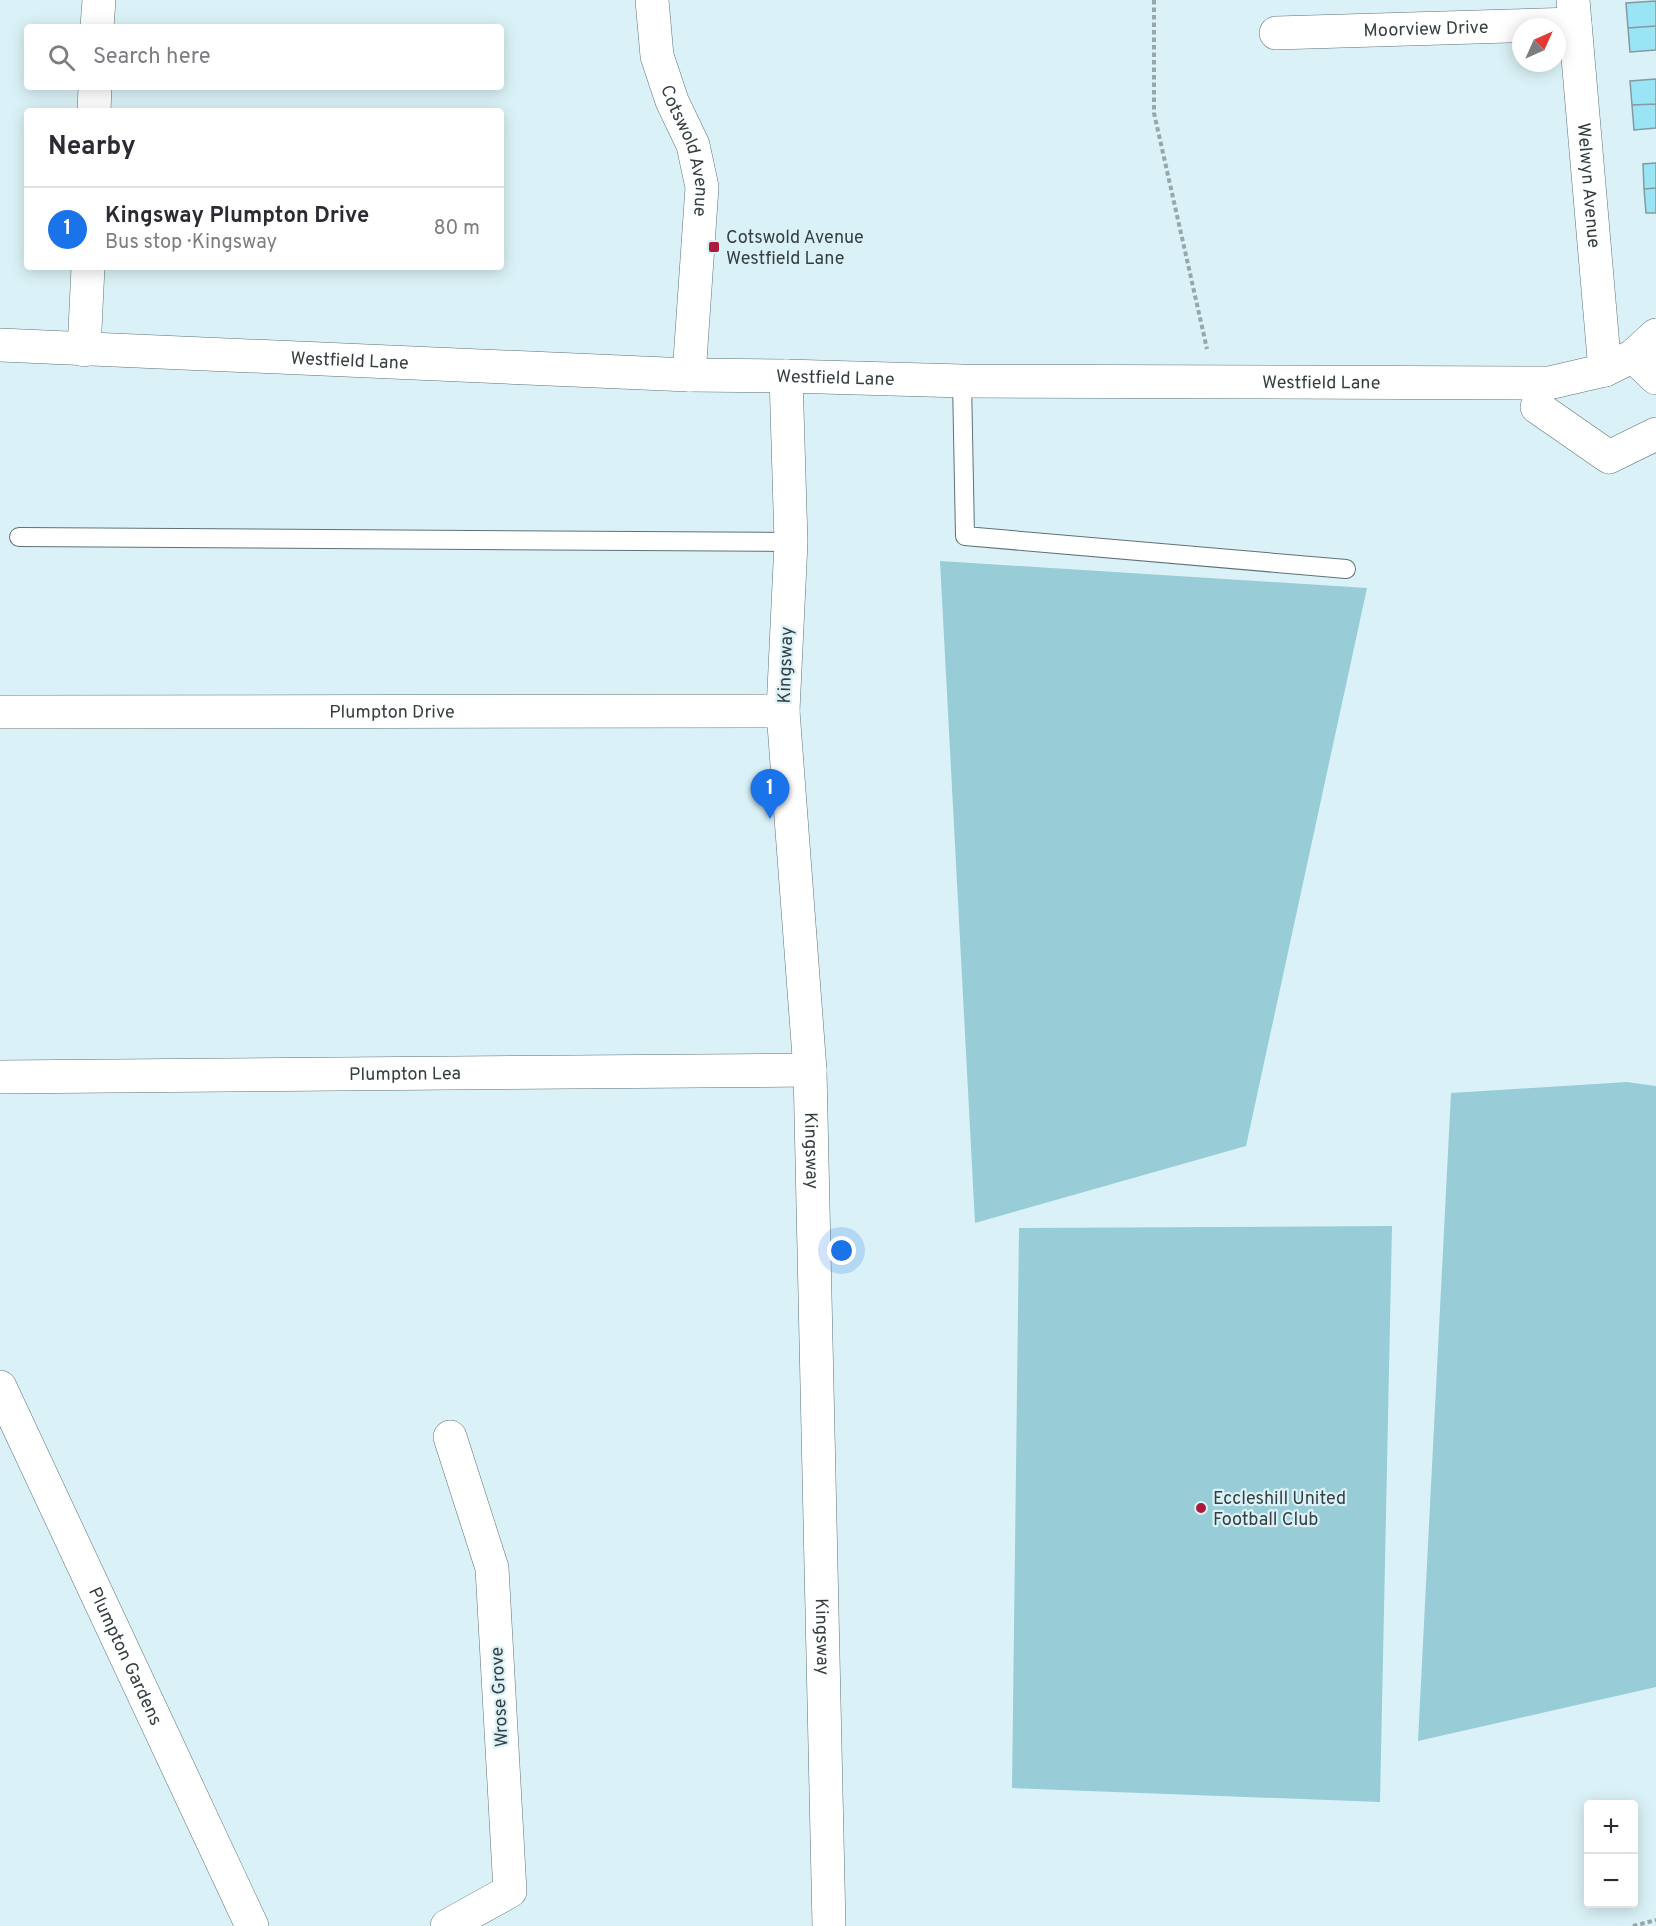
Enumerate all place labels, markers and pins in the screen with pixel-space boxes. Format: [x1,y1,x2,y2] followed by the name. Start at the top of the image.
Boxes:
[726,227,864,271] place label: Cotswold Avenue Westfield Lane
[707,240,721,254] marker: Cotswold Avenue Westfield Lane
[750,770,790,819] pin: 1
[1213,1488,1346,1532] place label: Eccleshill United Football Club
[1194,1501,1208,1515] marker: Eccleshill United Football Club

